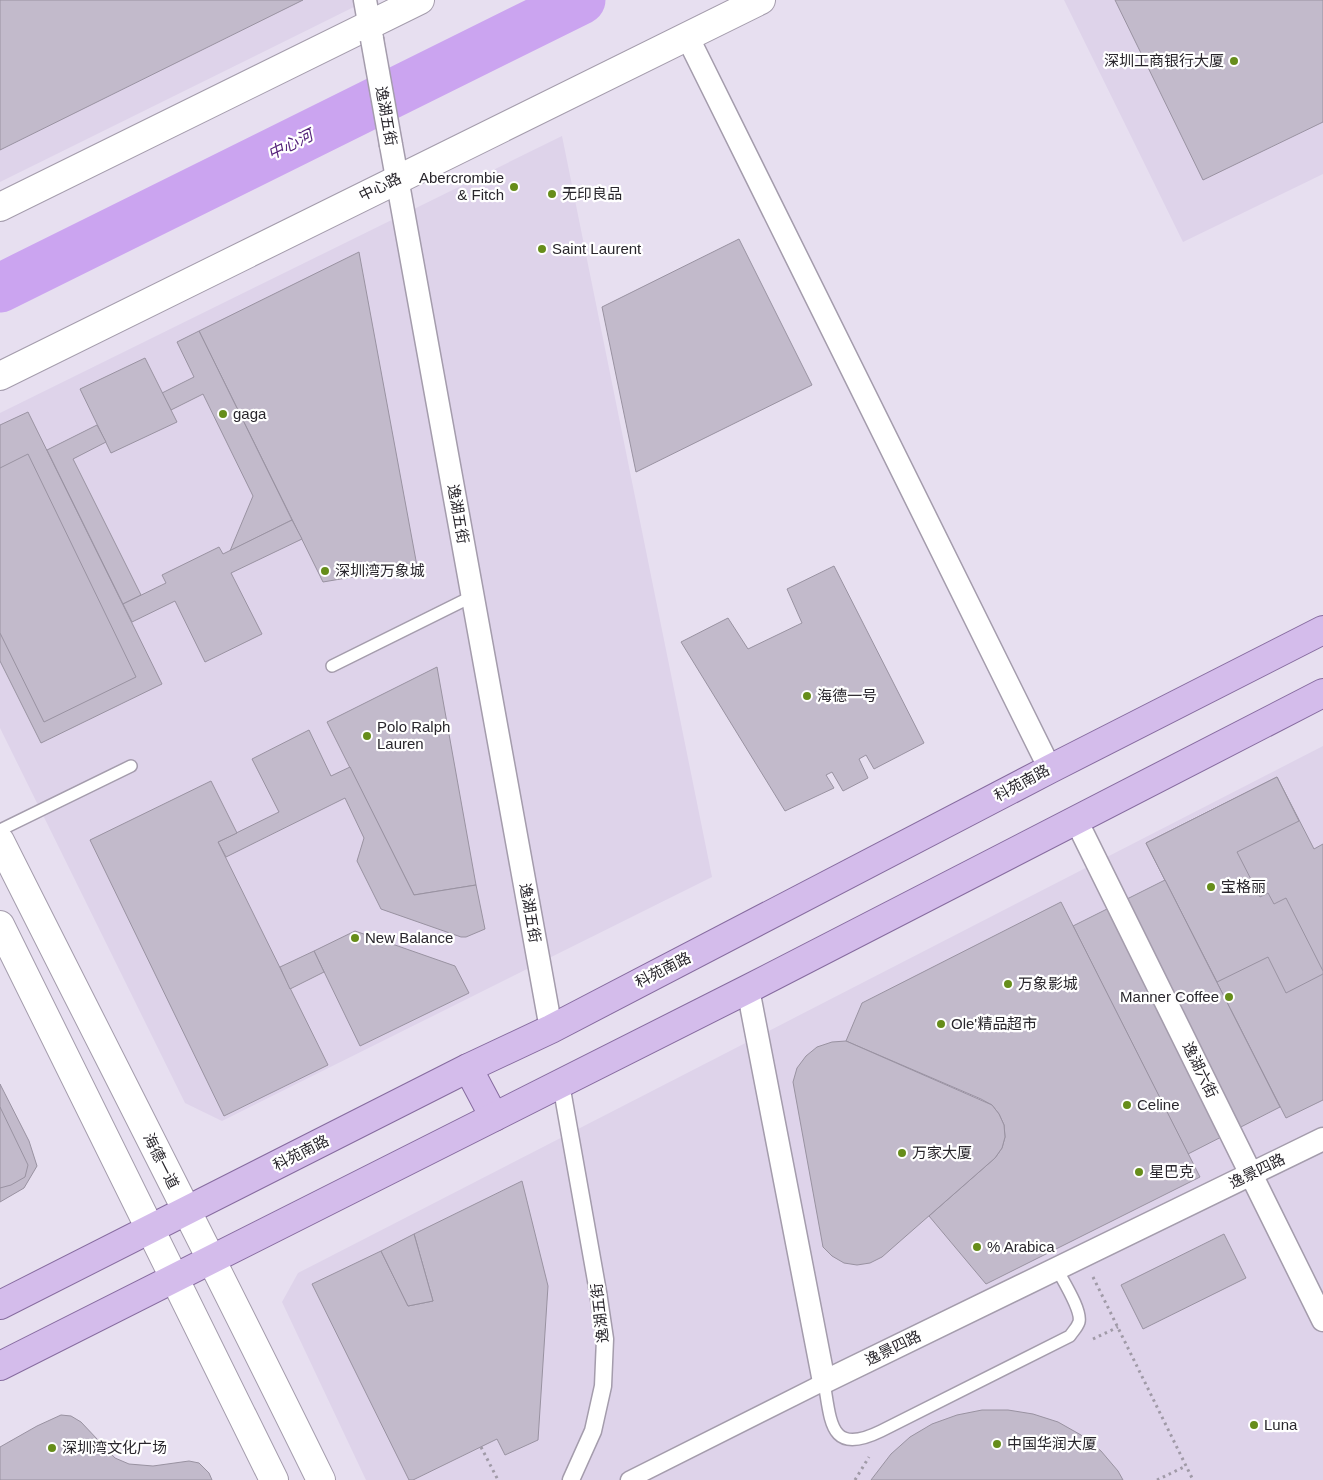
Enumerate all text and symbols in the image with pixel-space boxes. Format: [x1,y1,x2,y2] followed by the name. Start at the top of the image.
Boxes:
[1104,52,1224,69] place label: 深圳工商银行大厦
[1228,55,1240,67] marker: 深圳工商银行大厦
[373,85,400,147] street label: 逸湖五街
[265,125,318,163] water label: 中心河
[356,169,404,204] street label: 中心路
[419,169,504,203] place label: Abercrombie & Fitch
[508,181,520,193] marker: Abercrombie & Fitch
[562,185,622,202] place label: 无印良品
[546,188,558,200] marker: 无印良品
[552,240,642,257] place label: Saint Laurent
[536,243,548,255] marker: Saint Laurent
[233,405,267,422] place label: gaga
[217,408,229,420] marker: gaga
[445,483,472,545] street label: 逸湖五街
[335,562,425,579] place label: 深圳湾万象城
[319,565,331,577] marker: 深圳湾万象城
[817,687,877,704] place label: 海德一号
[801,690,813,702] marker: 海德一号
[377,718,450,752] place label: Polo Ralph Lauren
[361,730,373,742] marker: Polo Ralph Lauren
[991,761,1052,804] street label: 科苑南路
[1221,878,1266,895] place label: 宝格丽
[1205,881,1217,893] marker: 宝格丽
[517,882,544,944] street label: 逸湖五街
[365,929,453,946] place label: New Balance
[349,932,361,944] marker: New Balance
[632,948,693,991] street label: 科苑南路
[1018,975,1078,992] place label: 万象影城
[1002,978,1014,990] marker: 万象影城
[1120,988,1219,1005] place label: Manner Coffee
[1223,991,1235,1003] marker: Manner Coffee
[951,1015,1037,1032] place label: Ole'精品超市
[935,1018,947,1030] marker: Ole'精品超市
[1180,1039,1221,1100] street label: 逸湖六街
[1137,1096,1180,1113] place label: Celine
[1121,1099,1133,1111] marker: Celine
[140,1130,183,1191] street label: 海德一道
[270,1131,331,1174] street label: 科苑南路
[912,1144,972,1161] place label: 万家大厦
[896,1147,908,1159] marker: 万家大厦
[1226,1150,1287,1191] street label: 逸景四路
[1149,1163,1194,1180] place label: 星巴克
[1133,1166,1145,1178] marker: 星巴克
[987,1238,1055,1255] place label: % Arabica
[971,1241,983,1253] marker: % Arabica
[587,1282,612,1344] street label: 逸湖五街
[862,1327,923,1368] street label: 逸景四路
[1264,1416,1298,1433] place label: Luna
[1248,1419,1260,1431] marker: Luna
[1007,1435,1097,1452] place label: 中国华润大厦
[991,1438,1003,1450] marker: 中国华润大厦
[62,1439,167,1456] place label: 深圳湾文化广场
[46,1442,58,1454] marker: 深圳湾文化广场

